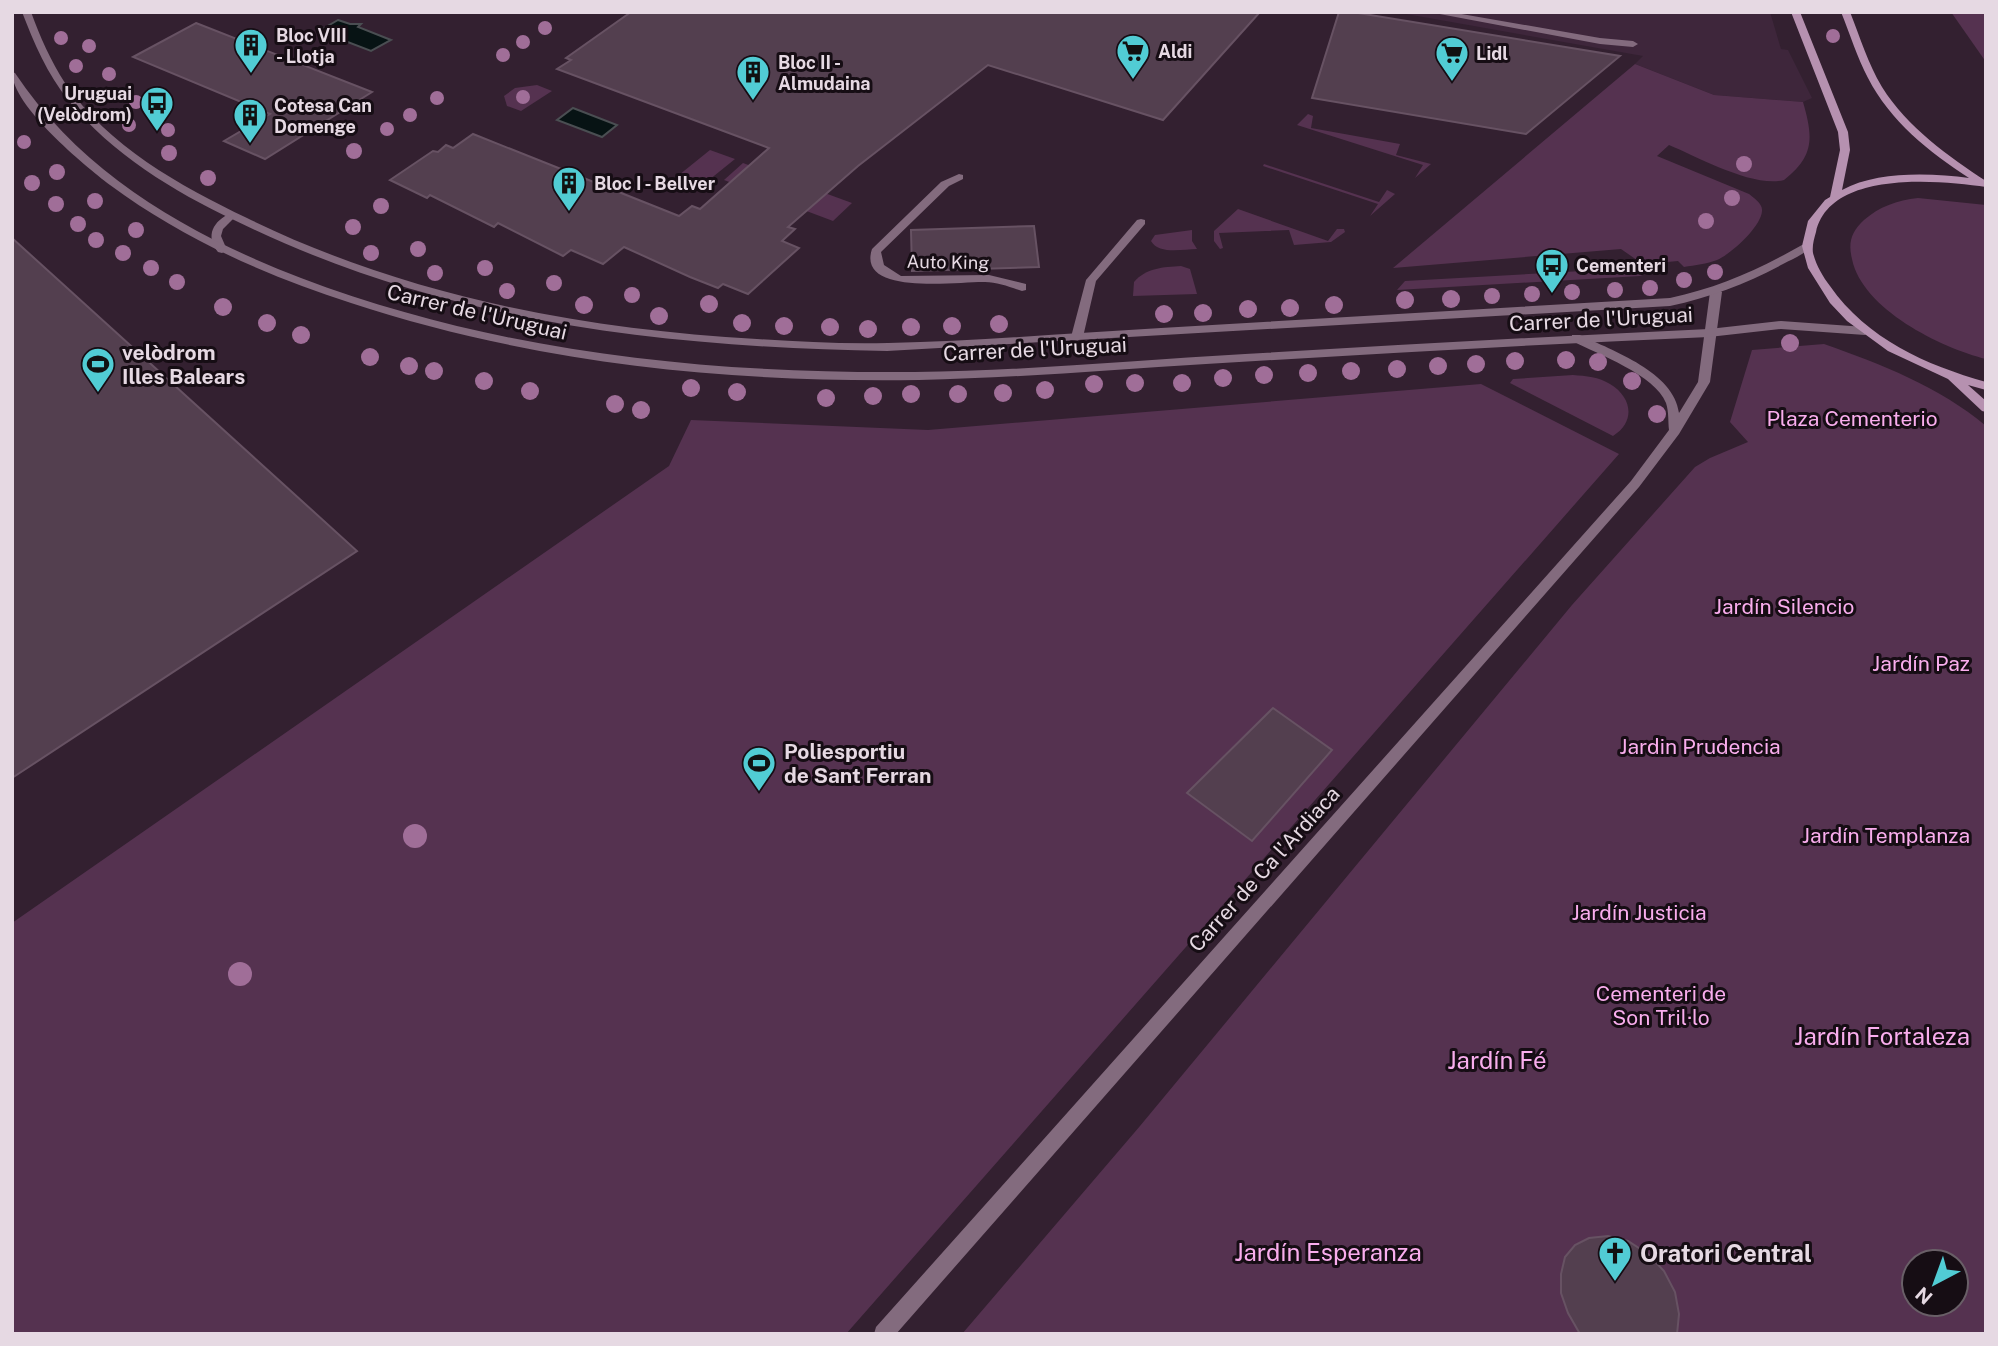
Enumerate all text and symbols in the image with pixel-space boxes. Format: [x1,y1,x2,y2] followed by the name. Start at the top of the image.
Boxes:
[276,25,347,67] place label: Bloc VIII - Llotja
[232,26,270,75] building icon: Bloc VIII - Llotja
[1114,32,1152,81] supermarket icon: Aldi
[1433,34,1471,83] supermarket icon: Lidl
[1158,41,1192,62] place label: Aldi
[1476,43,1508,64] place label: Lidl
[778,52,871,94] place label: Bloc II - Almudaina
[734,53,772,102] building icon: Bloc II - Almudaina
[37,83,132,125] place label: Uruguai (Velòdrom)
[138,84,176,133] bus stop icon: Uruguai (Velòdrom)
[274,95,372,137] place label: Cotesa Can Domenge
[231,96,269,145] building icon: Cotesa Can Domenge
[550,164,588,213] building icon: Bloc I - Bellver
[594,173,716,194] place label: Bloc I - Bellver
[1533,246,1571,295] bus stop icon: Cementeri
[906,251,990,273] street label: Auto King
[1576,255,1666,276] place label: Cementeri
[385,279,569,345] street label: Carrer de l'Uruguai
[1508,302,1694,336] street label: Carrer de l'Uruguai
[942,332,1128,366] street label: Carrer de l'Uruguai
[122,340,245,389] place label: velòdrom Illes Balears
[79,345,117,394] sports icon: velòdrom Illes Balears
[1766,406,1938,431] park label: Plaza Cementerio
[1714,594,1854,619] park label: Jardín Silencio
[1872,651,1970,676] park label: Jardín Paz
[1619,734,1781,759] park label: Jardin Prudencia
[784,739,931,788] place label: Poliesportiu de Sant Ferran
[740,744,778,793] sports icon: Poliesportiu de Sant Ferran
[1183,781,1345,957] street label: Carrer de Ca l'Ardiaca
[1802,823,1970,848] park label: Jardín Templanza
[1571,900,1707,925] park label: Jardín Justicia
[1596,981,1726,1030] park label: Cementeri de Son Tril·lo
[1794,1022,1970,1050] park label: Jardín Fortaleza
[1447,1046,1547,1074] park label: Jardín Fé
[1596,1234,1634,1283] church icon: Oratori Central
[1234,1238,1422,1266] park label: Jardín Esperanza
[1640,1239,1812,1267] place label: Oratori Central
[1900,1248,1970,1318] north arrow
[1911,1283,1937,1309] text: N

